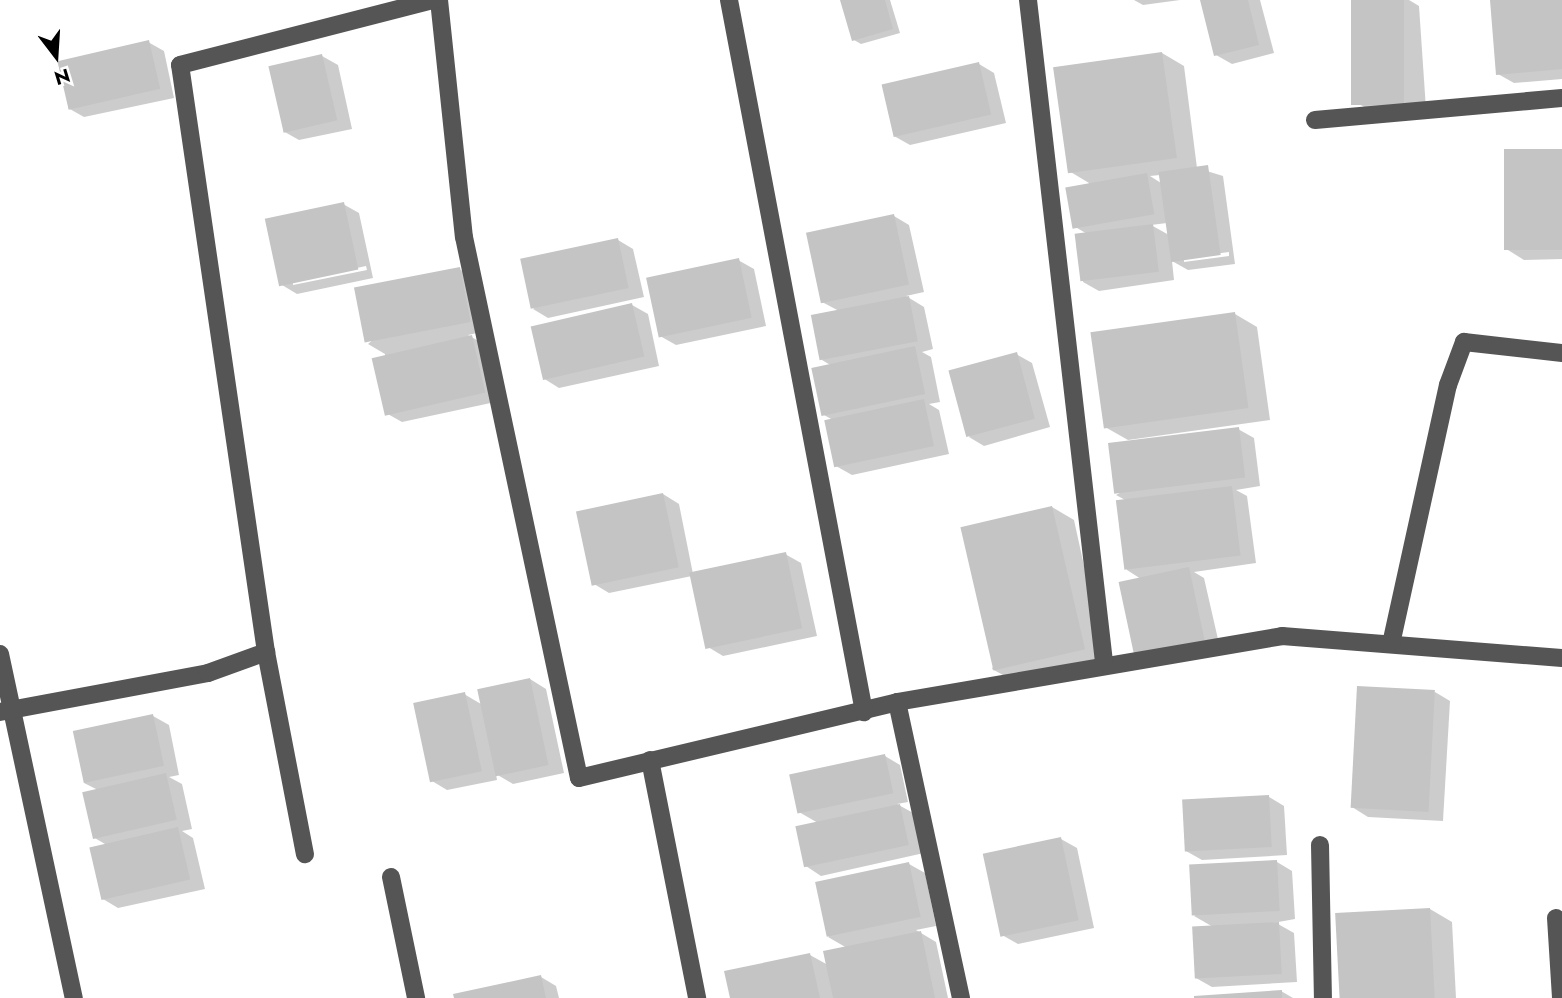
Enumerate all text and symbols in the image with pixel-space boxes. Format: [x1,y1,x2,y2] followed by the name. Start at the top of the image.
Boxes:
[21,21,91,91] north arrow
[51,61,73,92] text: N

